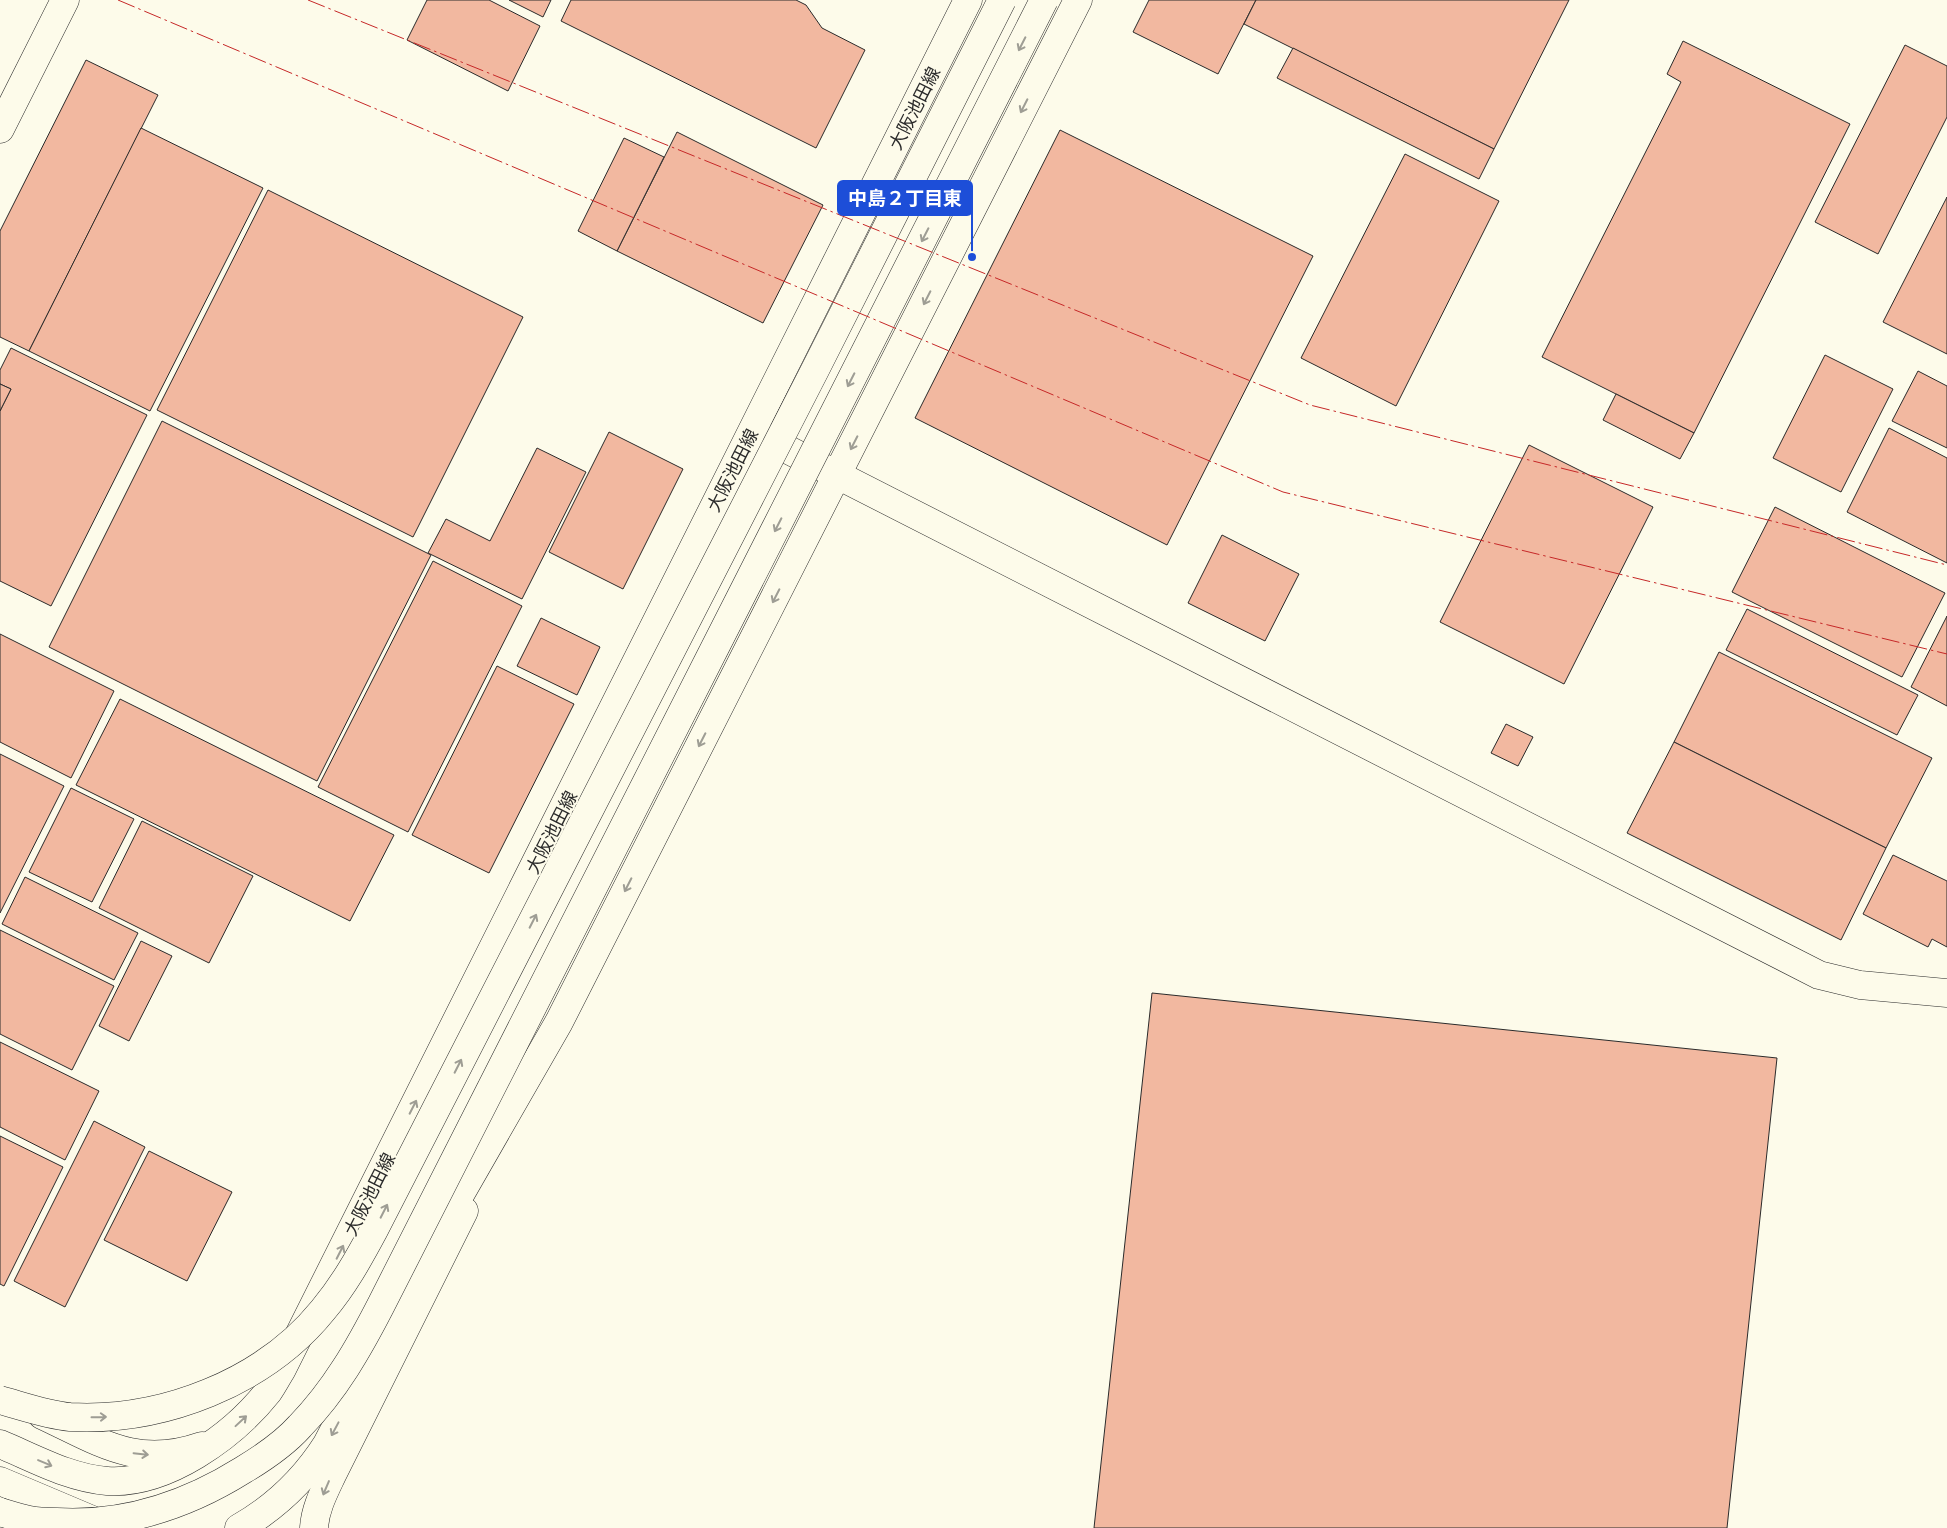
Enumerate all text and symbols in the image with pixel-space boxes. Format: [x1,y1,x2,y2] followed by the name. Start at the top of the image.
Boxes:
[1017,36,1027,51] one-way arrow
[884,63,944,153] street label: 大阪池田線
[1019,98,1028,113] one-way arrow
[838,181,972,215] callout: 中島２丁目東
[848,186,962,209] text: 中島２丁目東
[920,228,930,243] one-way arrow
[922,290,932,305] one-way arrow
[846,373,856,388] one-way arrow
[702,425,762,515] street label: 大阪池田線
[849,435,859,450] one-way arrow
[773,517,782,532] one-way arrow
[771,588,781,603] one-way arrow
[697,733,707,748] one-way arrow
[521,787,581,877] street label: 大阪池田線
[623,878,633,893] one-way arrow
[529,914,538,929] one-way arrow
[454,1059,464,1074] one-way arrow
[409,1100,418,1115] one-way arrow
[339,1149,399,1239] street label: 大阪池田線
[379,1203,389,1218] one-way arrow
[336,1245,346,1260] one-way arrow
[90,1412,107,1422] one-way arrow
[234,1415,247,1427] one-way arrow
[330,1421,340,1436] one-way arrow
[133,1450,149,1459] one-way arrow
[37,1458,52,1468] one-way arrow
[321,1480,331,1495] one-way arrow

